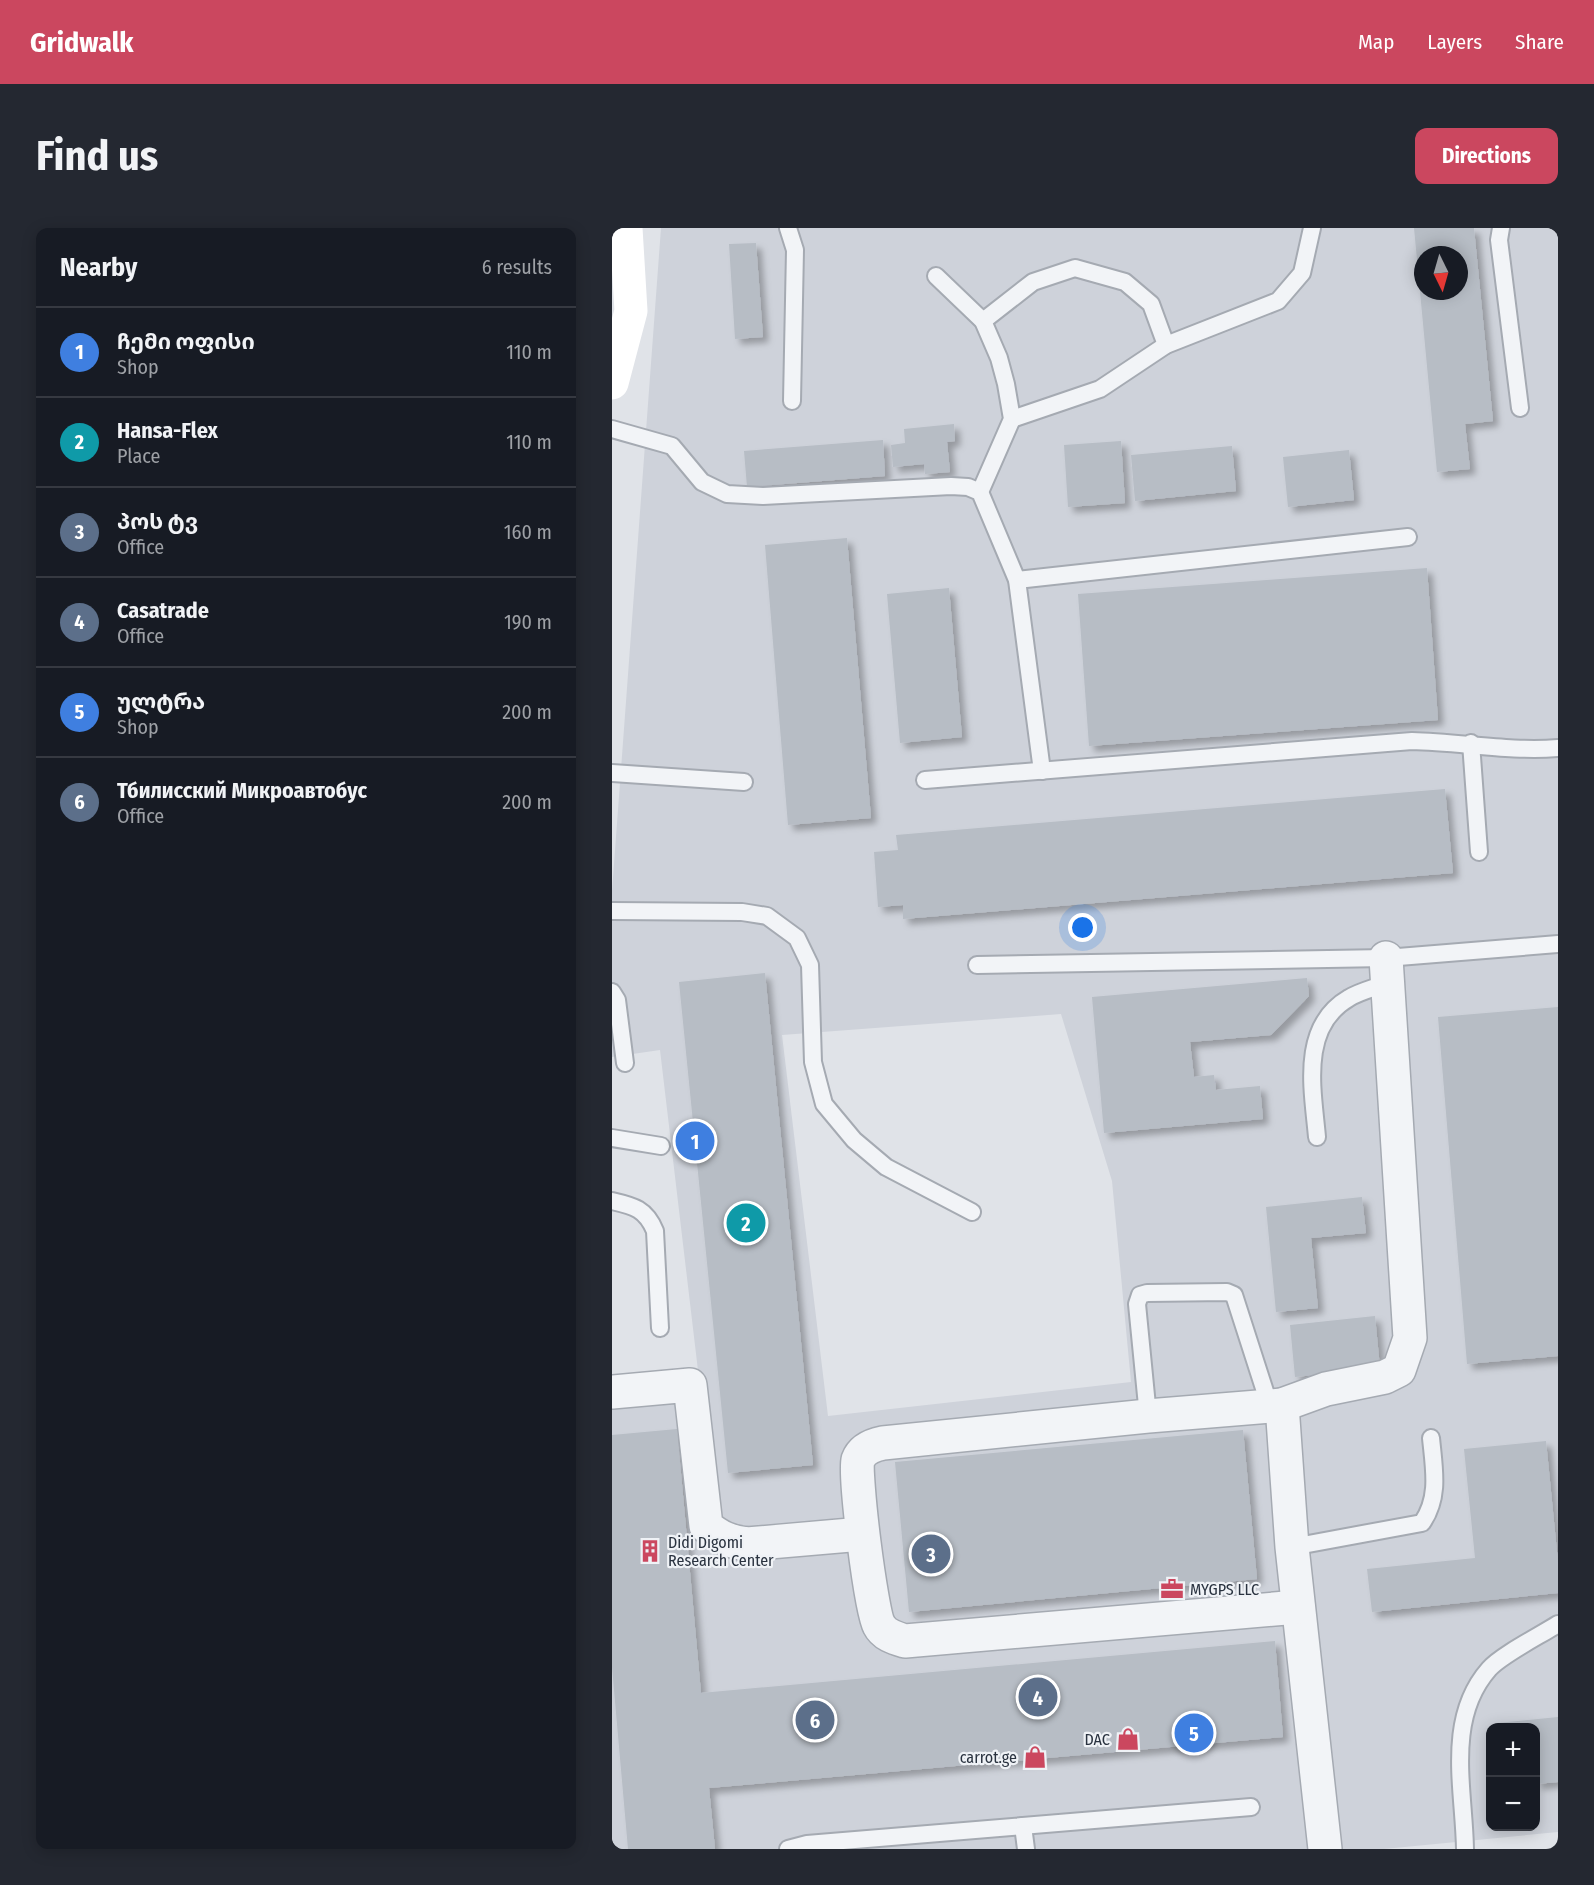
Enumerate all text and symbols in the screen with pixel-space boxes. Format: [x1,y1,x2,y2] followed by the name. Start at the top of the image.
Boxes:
[30,26,134,59] text: Gridwalk
[1358,29,1394,55] text: Map
[1427,29,1482,55] text: Layers
[1515,29,1564,55] text: Share
[1415,128,1558,184] button: Directions
[36,131,158,181] text: Find us
[1414,246,1468,300] north arrow
[60,252,137,283] text: Nearby
[482,255,552,279] text: 6 results
[117,328,255,355] text: ჩემი ოფისი
[75,340,84,364] text: 1
[506,340,552,364] text: 110 m
[117,355,159,379] text: Shop
[117,417,218,444] text: Hansa-Flex
[75,430,84,454] text: 2
[506,430,552,454] text: 110 m
[117,444,160,468] text: Place
[117,508,198,535] text: პოს ტვ
[75,520,84,544] text: 3
[504,520,552,544] text: 160 m
[117,535,164,559] text: Office
[117,597,209,624] text: Casatrade
[74,610,85,634] text: 4
[504,610,552,634] text: 190 m
[117,624,164,648] text: Office
[117,688,205,715] text: ულტრა
[75,700,84,724] text: 5
[502,700,552,724] text: 200 m
[117,715,159,739] text: Shop
[117,777,367,804] text: Тбилисский Микроавтобус
[74,790,85,814] text: 6
[502,790,552,814] text: 200 m
[117,804,164,828] text: Office
[1068,913,1097,942] your location
[676,1118,715,1164] pin: 1
[726,1200,766,1246] pin: 2
[912,1532,950,1576] pin: 3
[668,1533,774,1570] place label: Didi Digomi Research Center
[637,1538,663,1564] building icon: Didi Digomi Research Center
[1159,1576,1185,1602] office icon: MYGPS LLC
[1190,1580,1259,1599] place label: MYGPS LLC
[1018,1674,1058,1720] pin: 4
[796,1698,834,1742] pin: 6
[1174,1710,1214,1756] pin: 5
[1486,1723,1540,1831] map controls
[1486,1723,1540,1777] button: +
[1115,1726,1141,1752] shop icon: DAC
[1084,1730,1110,1749] place label: DAC
[1022,1744,1048,1770] shop icon: carrot.ge
[960,1748,1017,1767] place label: carrot.ge
[1486,1777,1540,1831] button: −

